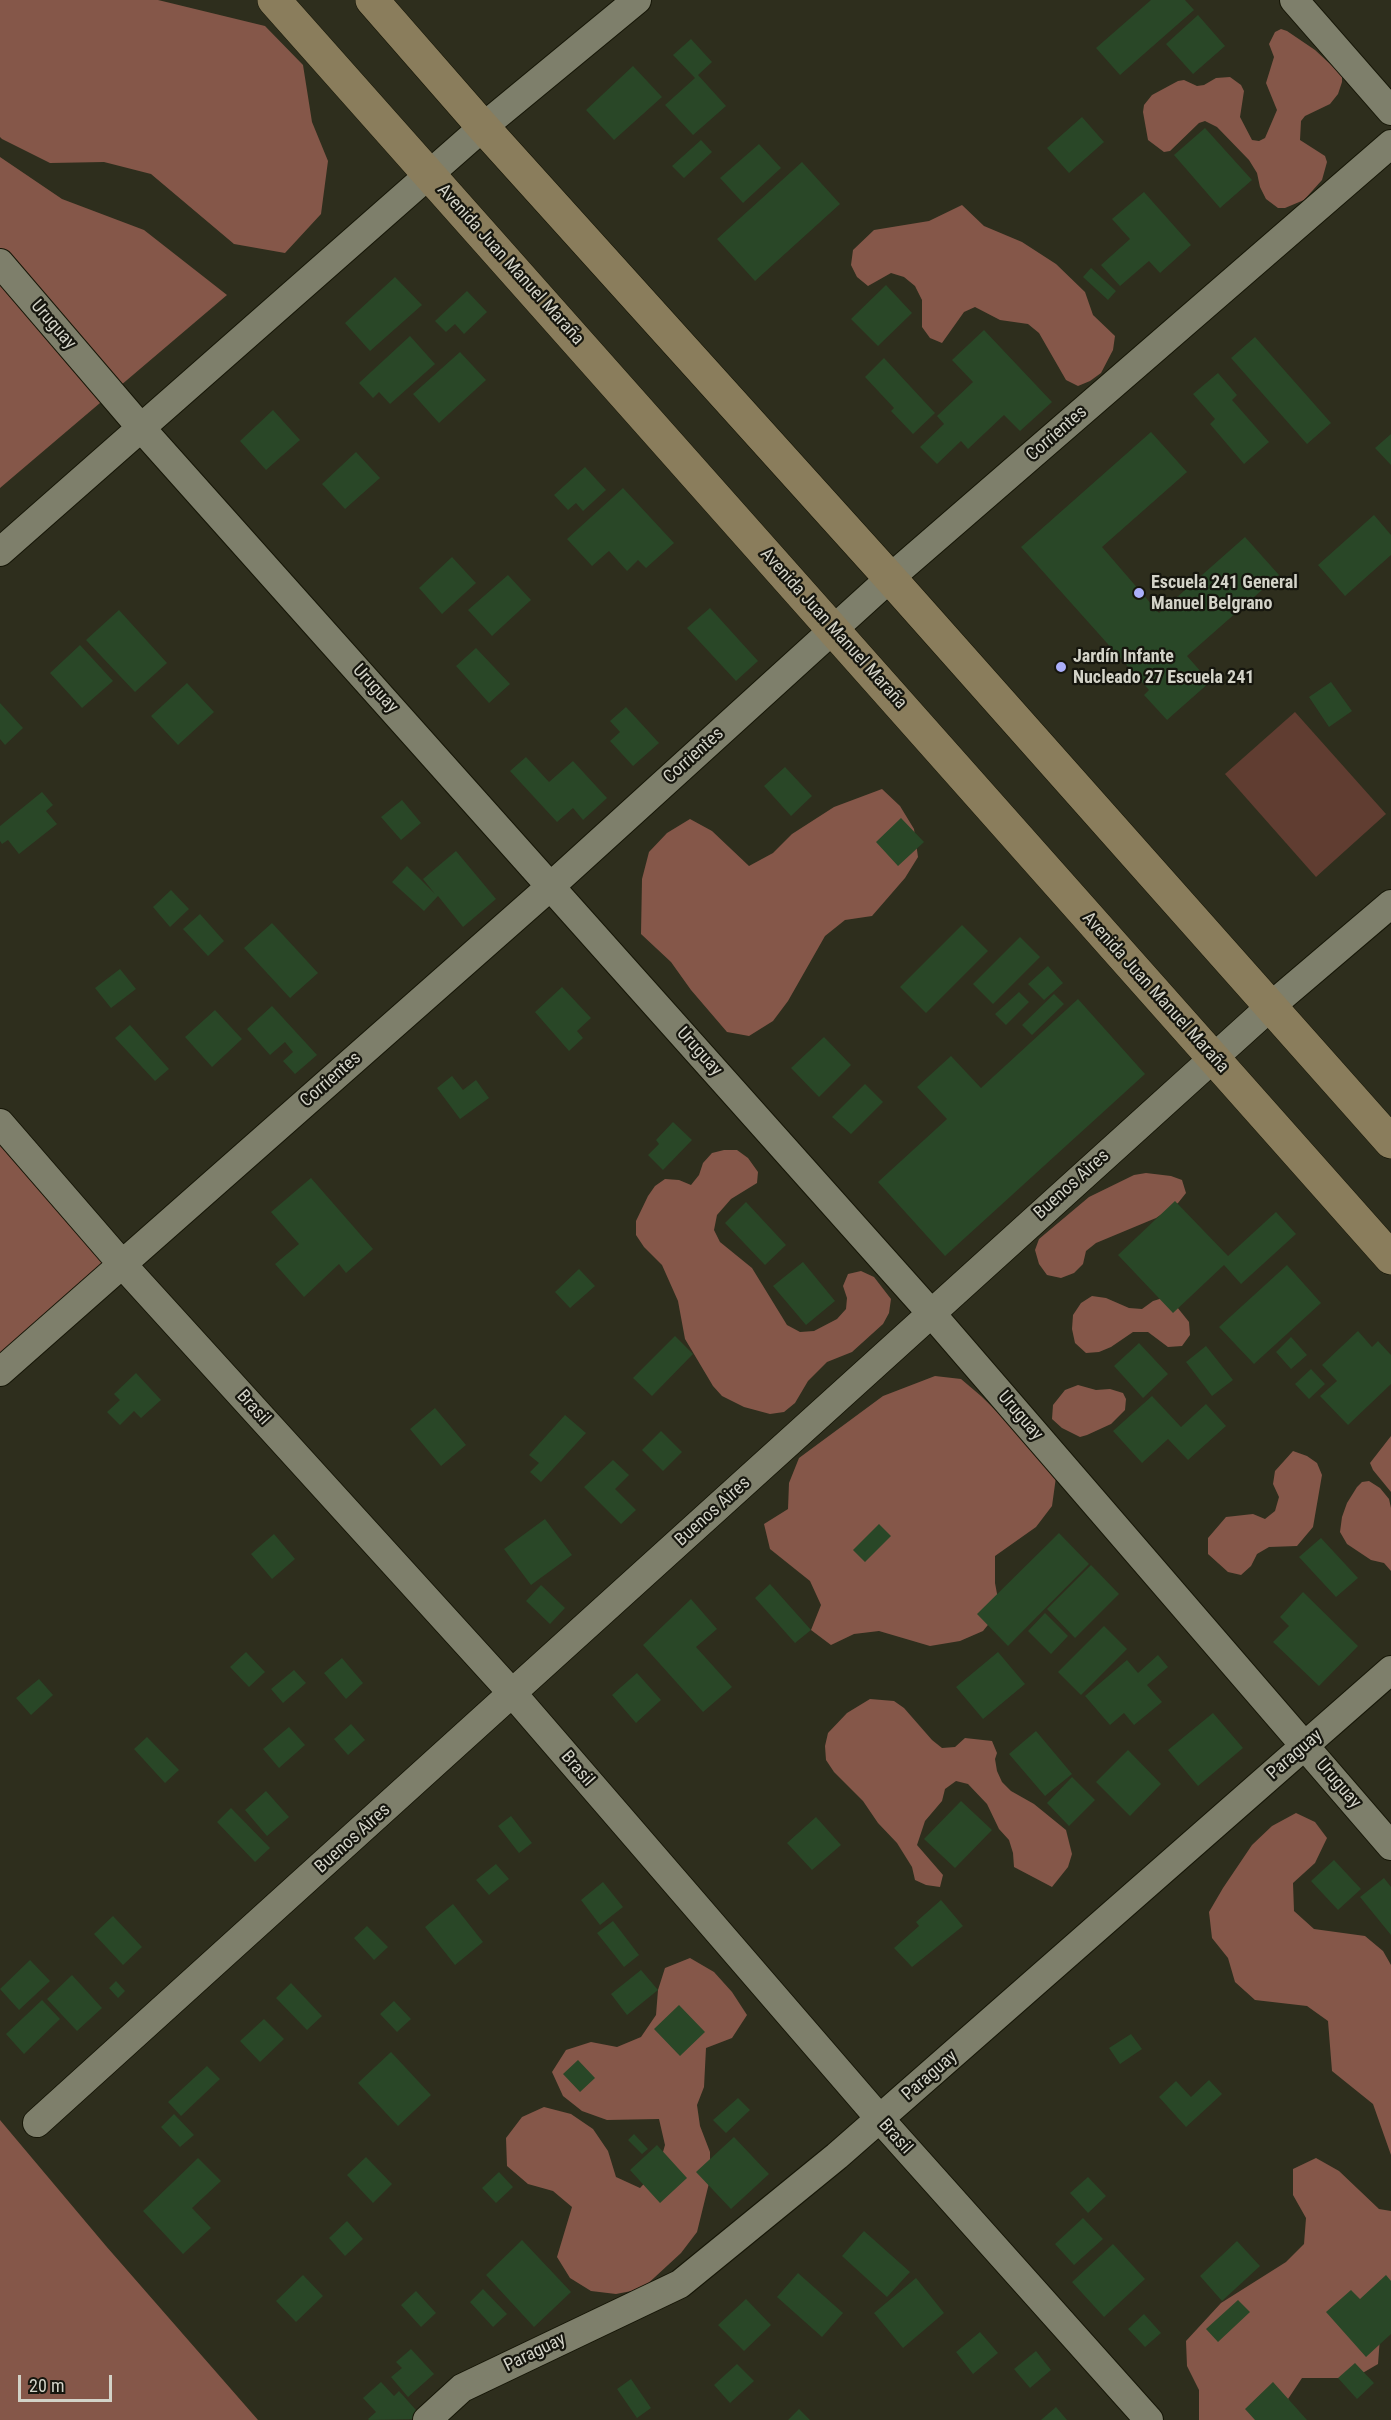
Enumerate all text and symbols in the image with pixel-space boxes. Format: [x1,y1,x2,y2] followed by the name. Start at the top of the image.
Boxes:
[432,180,588,350] street label: Avenida Juan Manuel Maraña
[26,296,80,354] street label: Uruguay
[1022,402,1092,466] street label: Corrientes
[755,544,911,714] street label: Avenida Juan Manuel Maraña
[1151,572,1298,614] place label: Escuela 241 General Manuel Belgrano
[1132,586,1146,600] marker: Escuela 241 General Manuel Belgrano
[1073,646,1254,688] place label: Jardín Infante Nucleado 27 Escuela 241
[348,660,402,718] street label: Uruguay
[1054,660,1068,674] marker: Jardín Infante Nucleado 27 Escuela 241
[659,723,729,789] street label: Corrientes
[1077,908,1233,1078] street label: Avenida Juan Manuel Maraña
[672,1023,726,1081] street label: Uruguay
[296,1048,366,1112] street label: Corrientes
[1030,1146,1114,1224] street label: Buenos Aires
[232,1386,274,1430] street label: Brasil
[993,1387,1047,1445] street label: Uruguay
[671,1473,755,1551] street label: Buenos Aires
[1263,1725,1327,1785] street label: Paraguay
[556,1747,598,1791] street label: Brasil
[1311,1755,1365,1813] street label: Uruguay
[311,1800,395,1878] street label: Buenos Aires
[898,2046,962,2106] street label: Paraguay
[874,2115,916,2159] street label: Brasil
[501,2329,569,2377] street label: Paraguay
[21,2363,116,2401] scale bar
[29,2375,64,2396] text: 20 m

